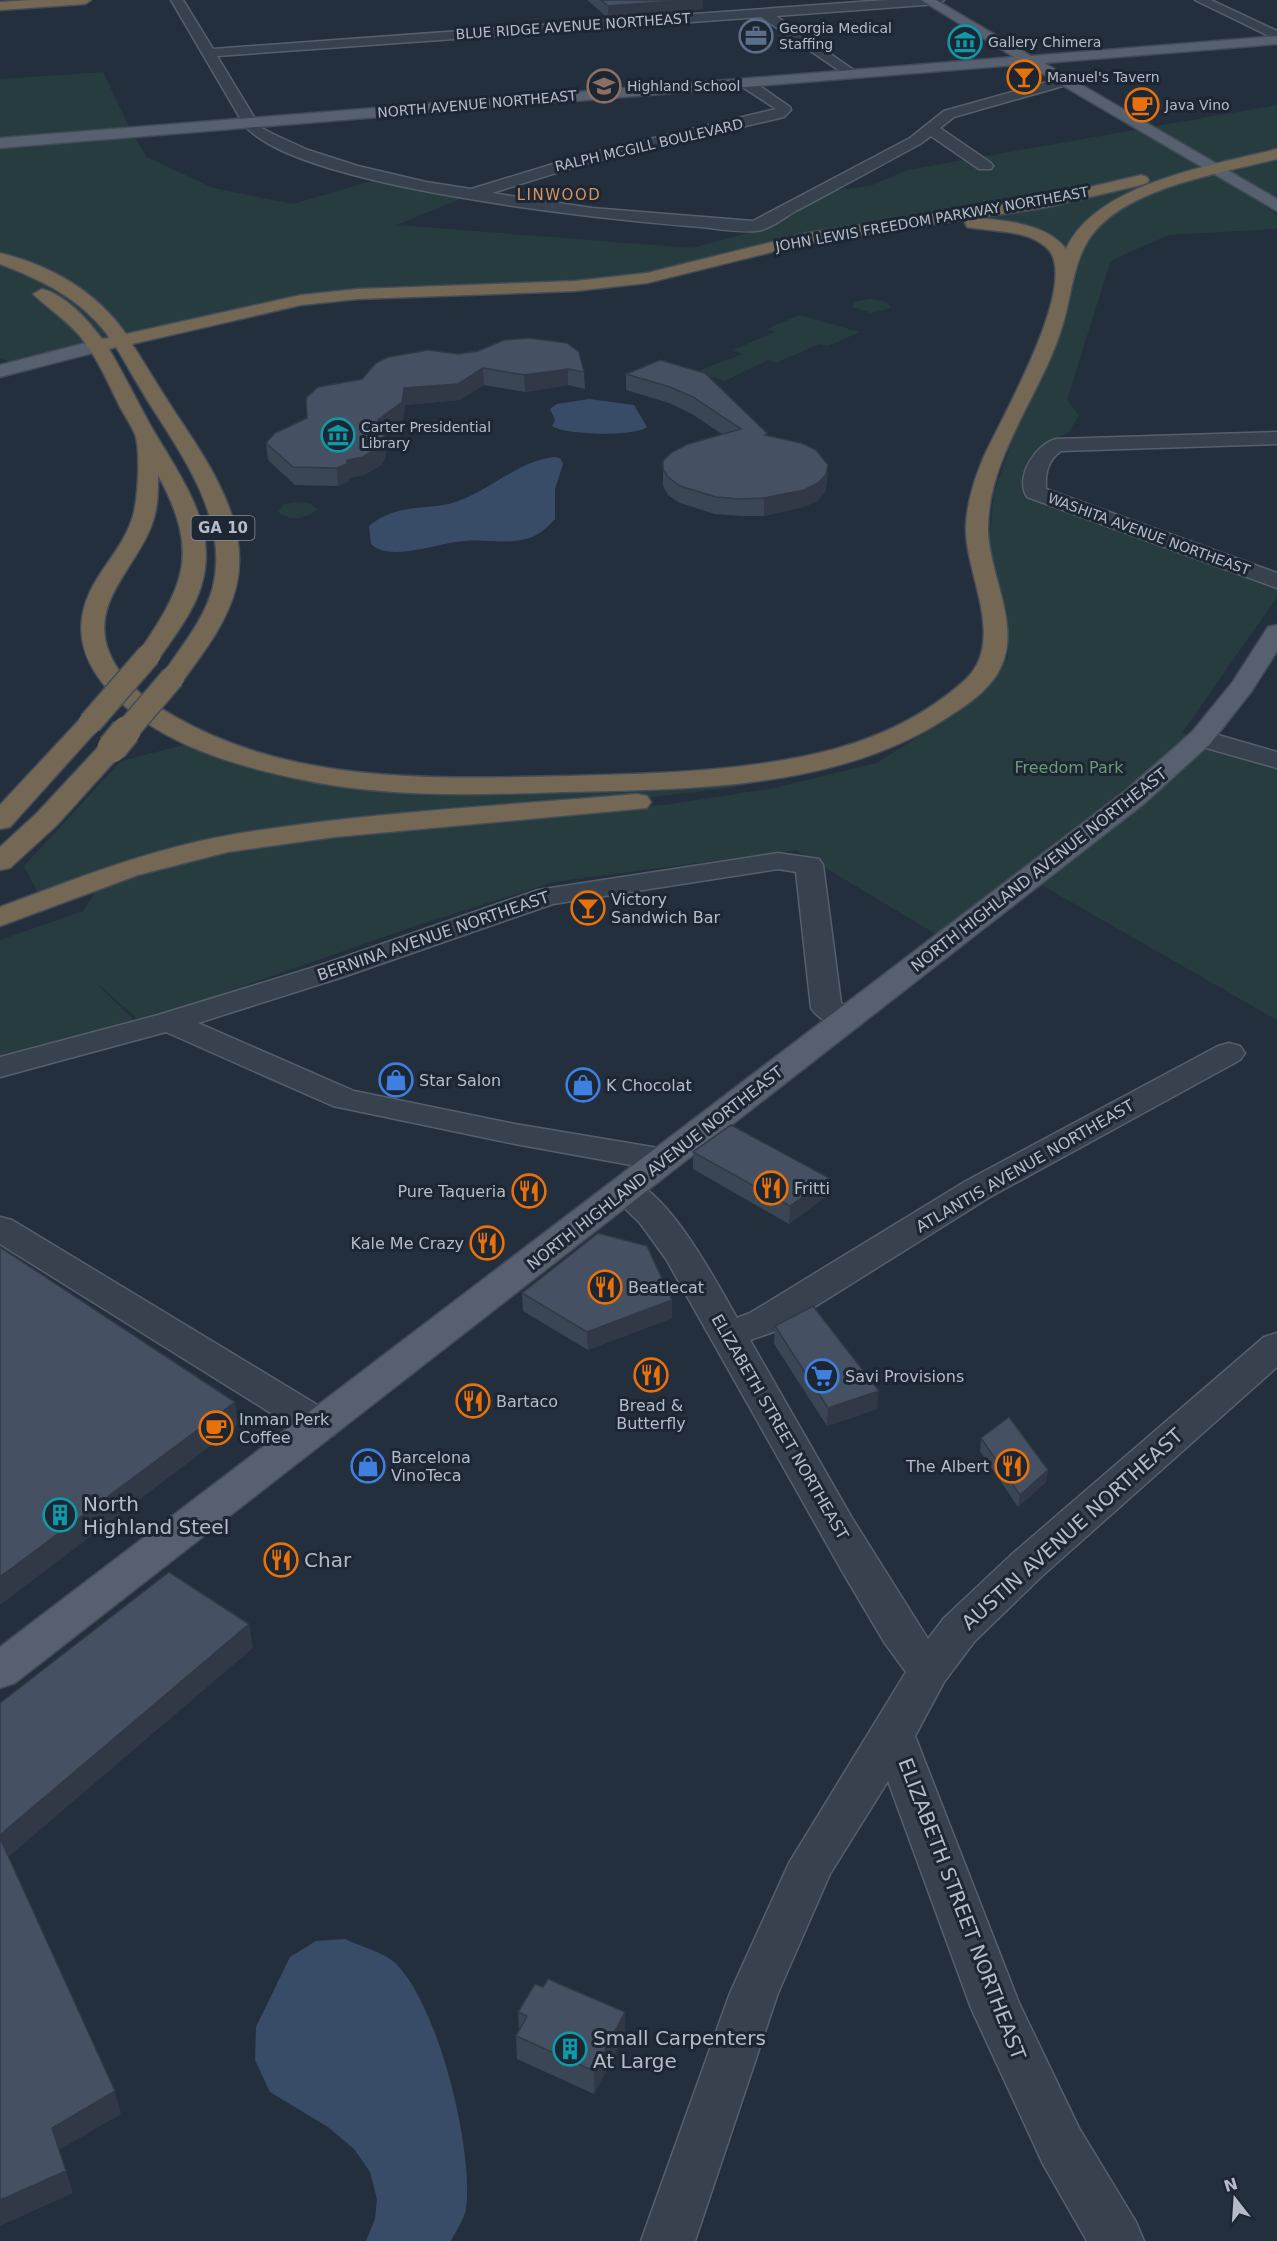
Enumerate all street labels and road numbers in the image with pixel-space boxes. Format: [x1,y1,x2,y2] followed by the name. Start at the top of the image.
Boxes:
[455,10,691,42] street label: BLUE RIDGE AVENUE NORTHEAST
[377,87,578,121] street label: NORTH AVENUE NORTHEAST
[553,116,745,174] street label: RALPH MCGILL BOULEVARD
[773,183,1090,255] street label: JOHN LEWIS FREEDOM PARKWAY NORTHEAST
[1046,490,1253,578] street label: WASHITA AVENUE NORTHEAST
[192,516,254,540] road number: GA 10
[907,764,1171,976] street label: NORTH HIGHLAND AVENUE NORTHEAST
[315,887,552,985] street label: BERNINA AVENUE NORTHEAST
[523,1062,787,1274] street label: NORTH HIGHLAND AVENUE NORTHEAST
[913,1096,1138,1236] street label: ATLANTIS AVENUE NORTHEAST
[708,1311,853,1543] street label: ELIZABETH STREET NORTHEAST
[956,1423,1188,1635] street label: AUSTIN AVENUE NORTHEAST
[893,1755,1031,2064] street label: ELIZABETH STREET NORTHEAST

